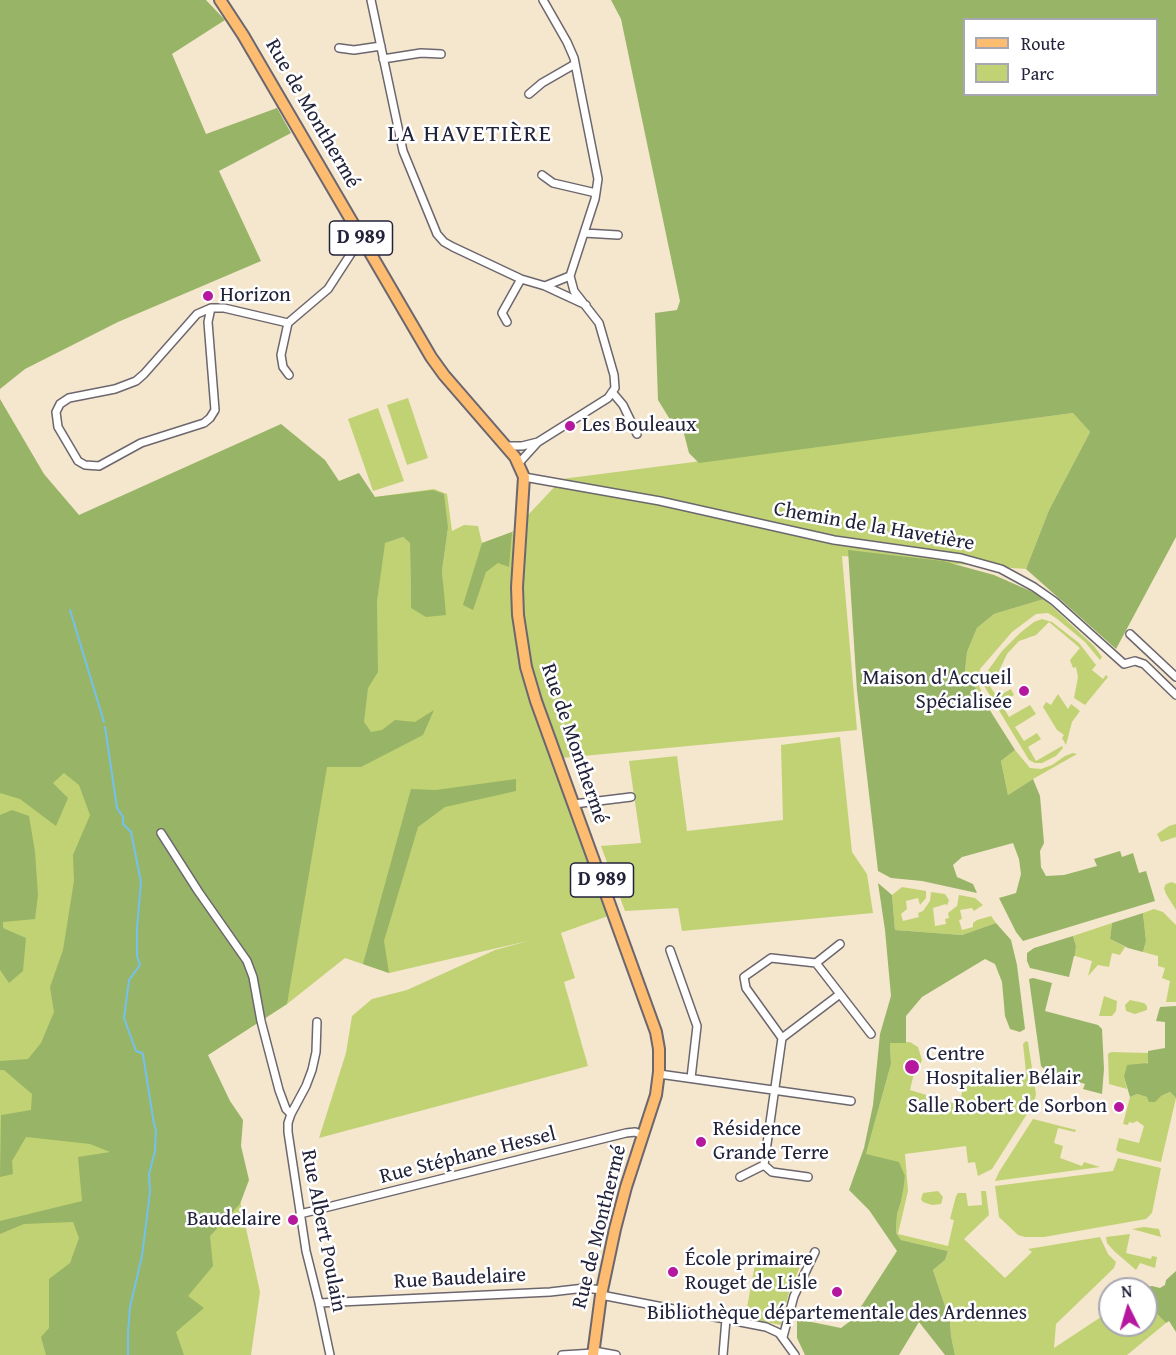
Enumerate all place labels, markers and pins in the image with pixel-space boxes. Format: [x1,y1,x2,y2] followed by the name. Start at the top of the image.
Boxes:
[220,283,291,309] place label: Horizon
[201,289,215,303] marker: Horizon
[582,413,697,439] place label: Les Bouleaux
[563,419,577,433] marker: Les Bouleaux
[863,666,1012,716] place label: Maison d'Accueil Spécialisée
[1017,684,1031,698] marker: Maison d'Accueil Spécialisée
[926,1042,1081,1092] place label: Centre Hospitalier Bélair
[903,1058,921,1076] marker: Centre Hospitalier Bélair
[908,1094,1107,1120] place label: Salle Robert de Sorbon
[1112,1100,1126,1114] marker: Salle Robert de Sorbon
[713,1117,829,1167] place label: Résidence Grande Terre
[694,1135,708,1149] marker: Résidence Grande Terre
[187,1207,281,1233] place label: Baudelaire
[286,1213,300,1227] marker: Baudelaire
[685,1247,817,1297] place label: École primaire Rouget de Lisle
[666,1265,680,1279] marker: École primaire Rouget de Lisle
[830,1285,844,1299] marker: Bibliothèque départementale des Ardennes
[647,1301,1027,1327] place label: Bibliothèque départementale des Ardennes

